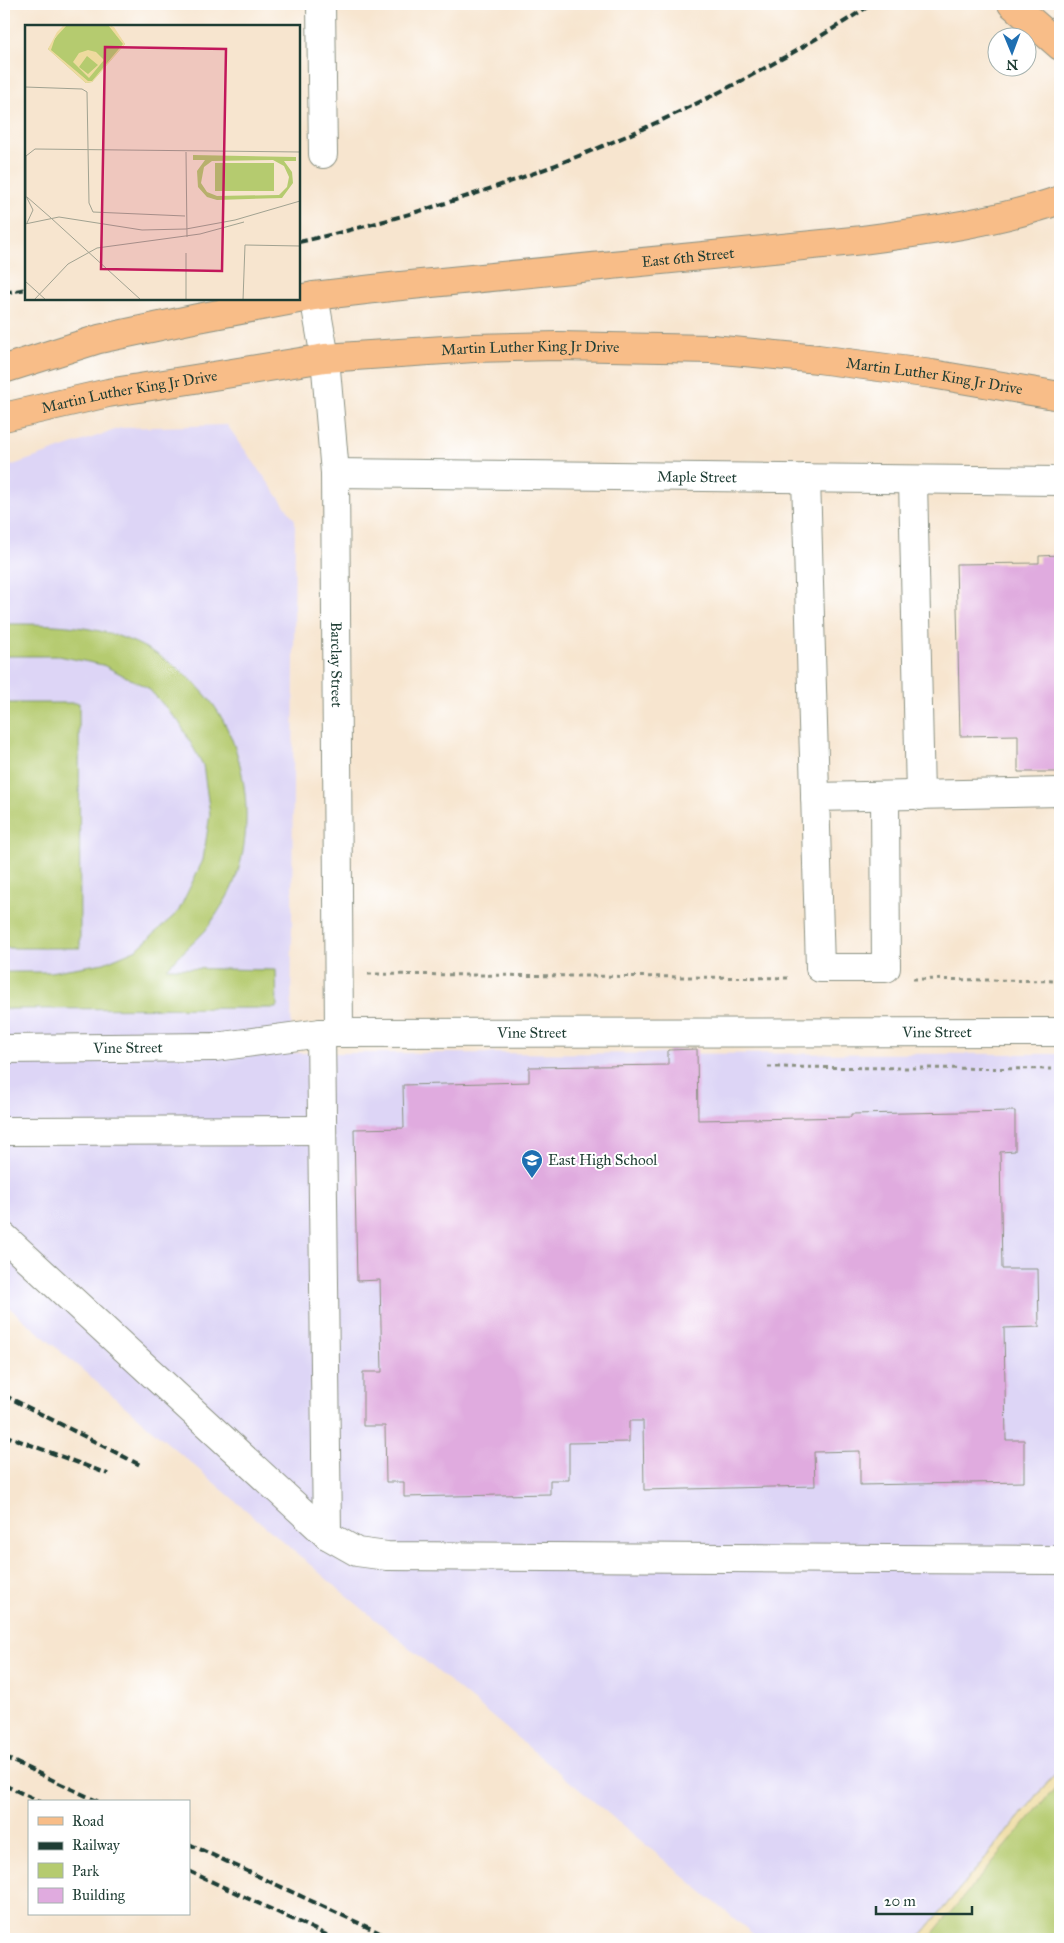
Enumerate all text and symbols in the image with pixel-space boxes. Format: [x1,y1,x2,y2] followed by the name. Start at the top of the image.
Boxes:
[25,25,300,300] inset map
[986,28,1036,78] north arrow
[1006,56,1018,73] text: N
[641,244,736,271] street label: East 6th Street
[440,337,620,359] street label: Martin Luther King Jr Drive
[845,354,1024,398] street label: Martin Luther King Jr Drive
[40,367,219,417] street label: Martin Luther King Jr Drive
[657,468,738,486] street label: Maple Street
[327,622,346,708] street label: Barclay Street
[901,1023,973,1041] street label: Vine Street
[496,1024,568,1042] street label: Vine Street
[92,1038,164,1057] street label: Vine Street
[520,1148,544,1179] school or university icon: East High School
[548,1151,658,1169] place label: East High School
[28,1800,190,1916] legend
[72,1812,104,1830] text: Road
[72,1836,121,1854] text: Railway
[72,1862,99,1880] text: Park
[876,1883,973,1915] scale bar
[72,1886,126,1904] text: Building
[884,1892,916,1910] text: 20 m

